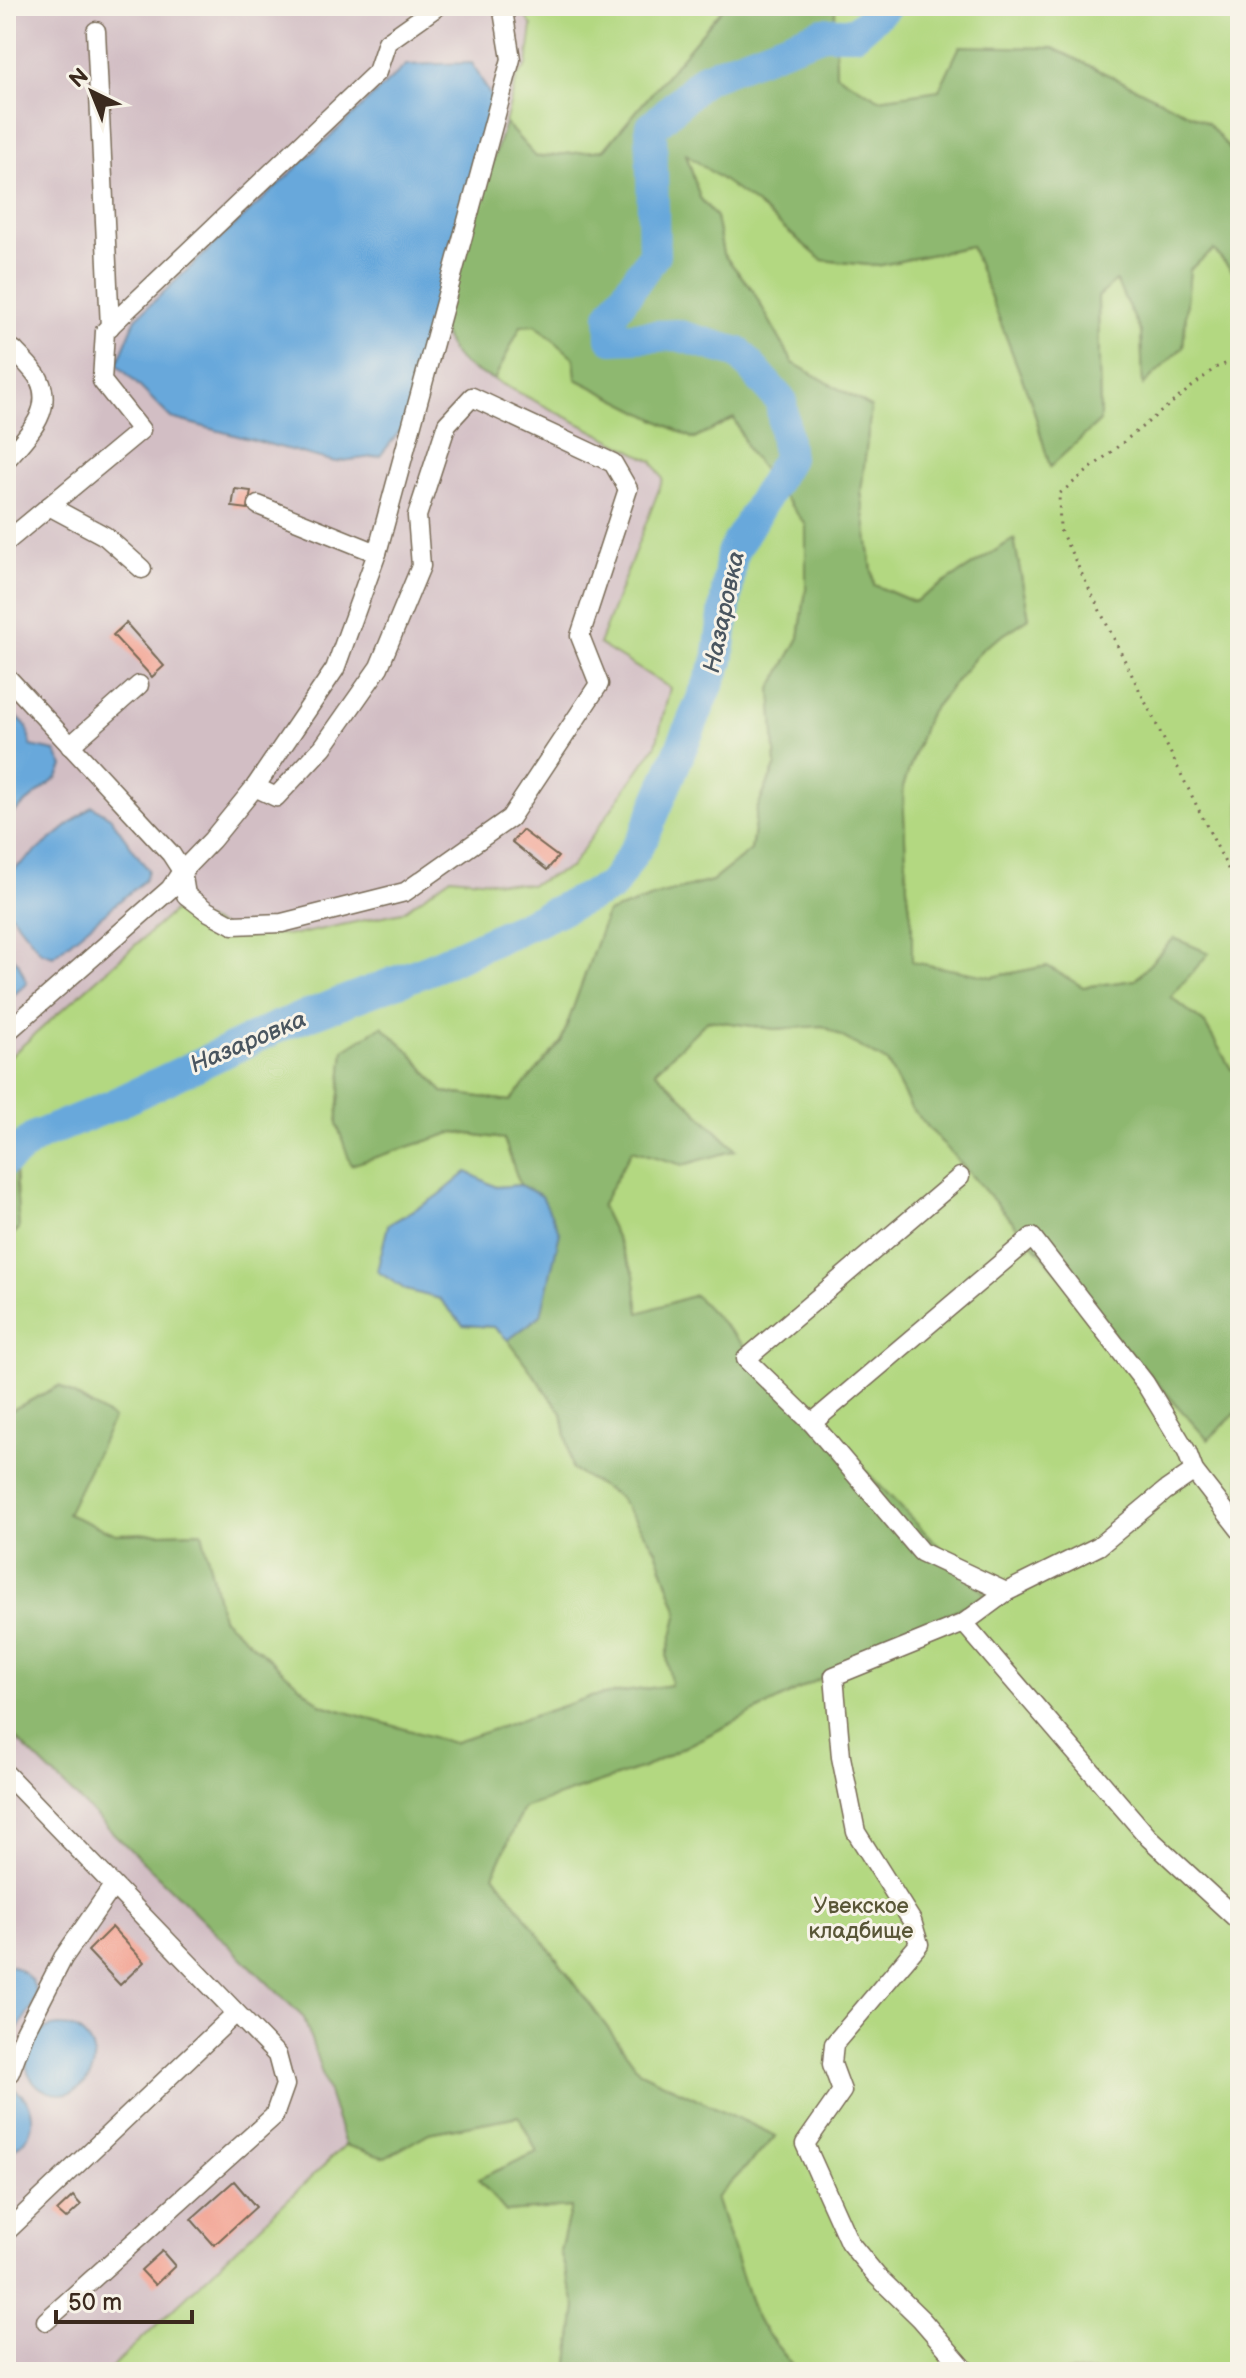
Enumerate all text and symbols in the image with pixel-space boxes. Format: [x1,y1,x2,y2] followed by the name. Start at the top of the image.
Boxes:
[52,52,132,132] north arrow
[64,63,95,94] text: N
[697,549,751,675] water label: Назаровка
[186,1005,310,1079] water label: Назаровка
[808,1893,914,1945] park label: Увекское кладбище
[56,2274,192,2324] scale bar
[68,2288,122,2317] text: 50 m

